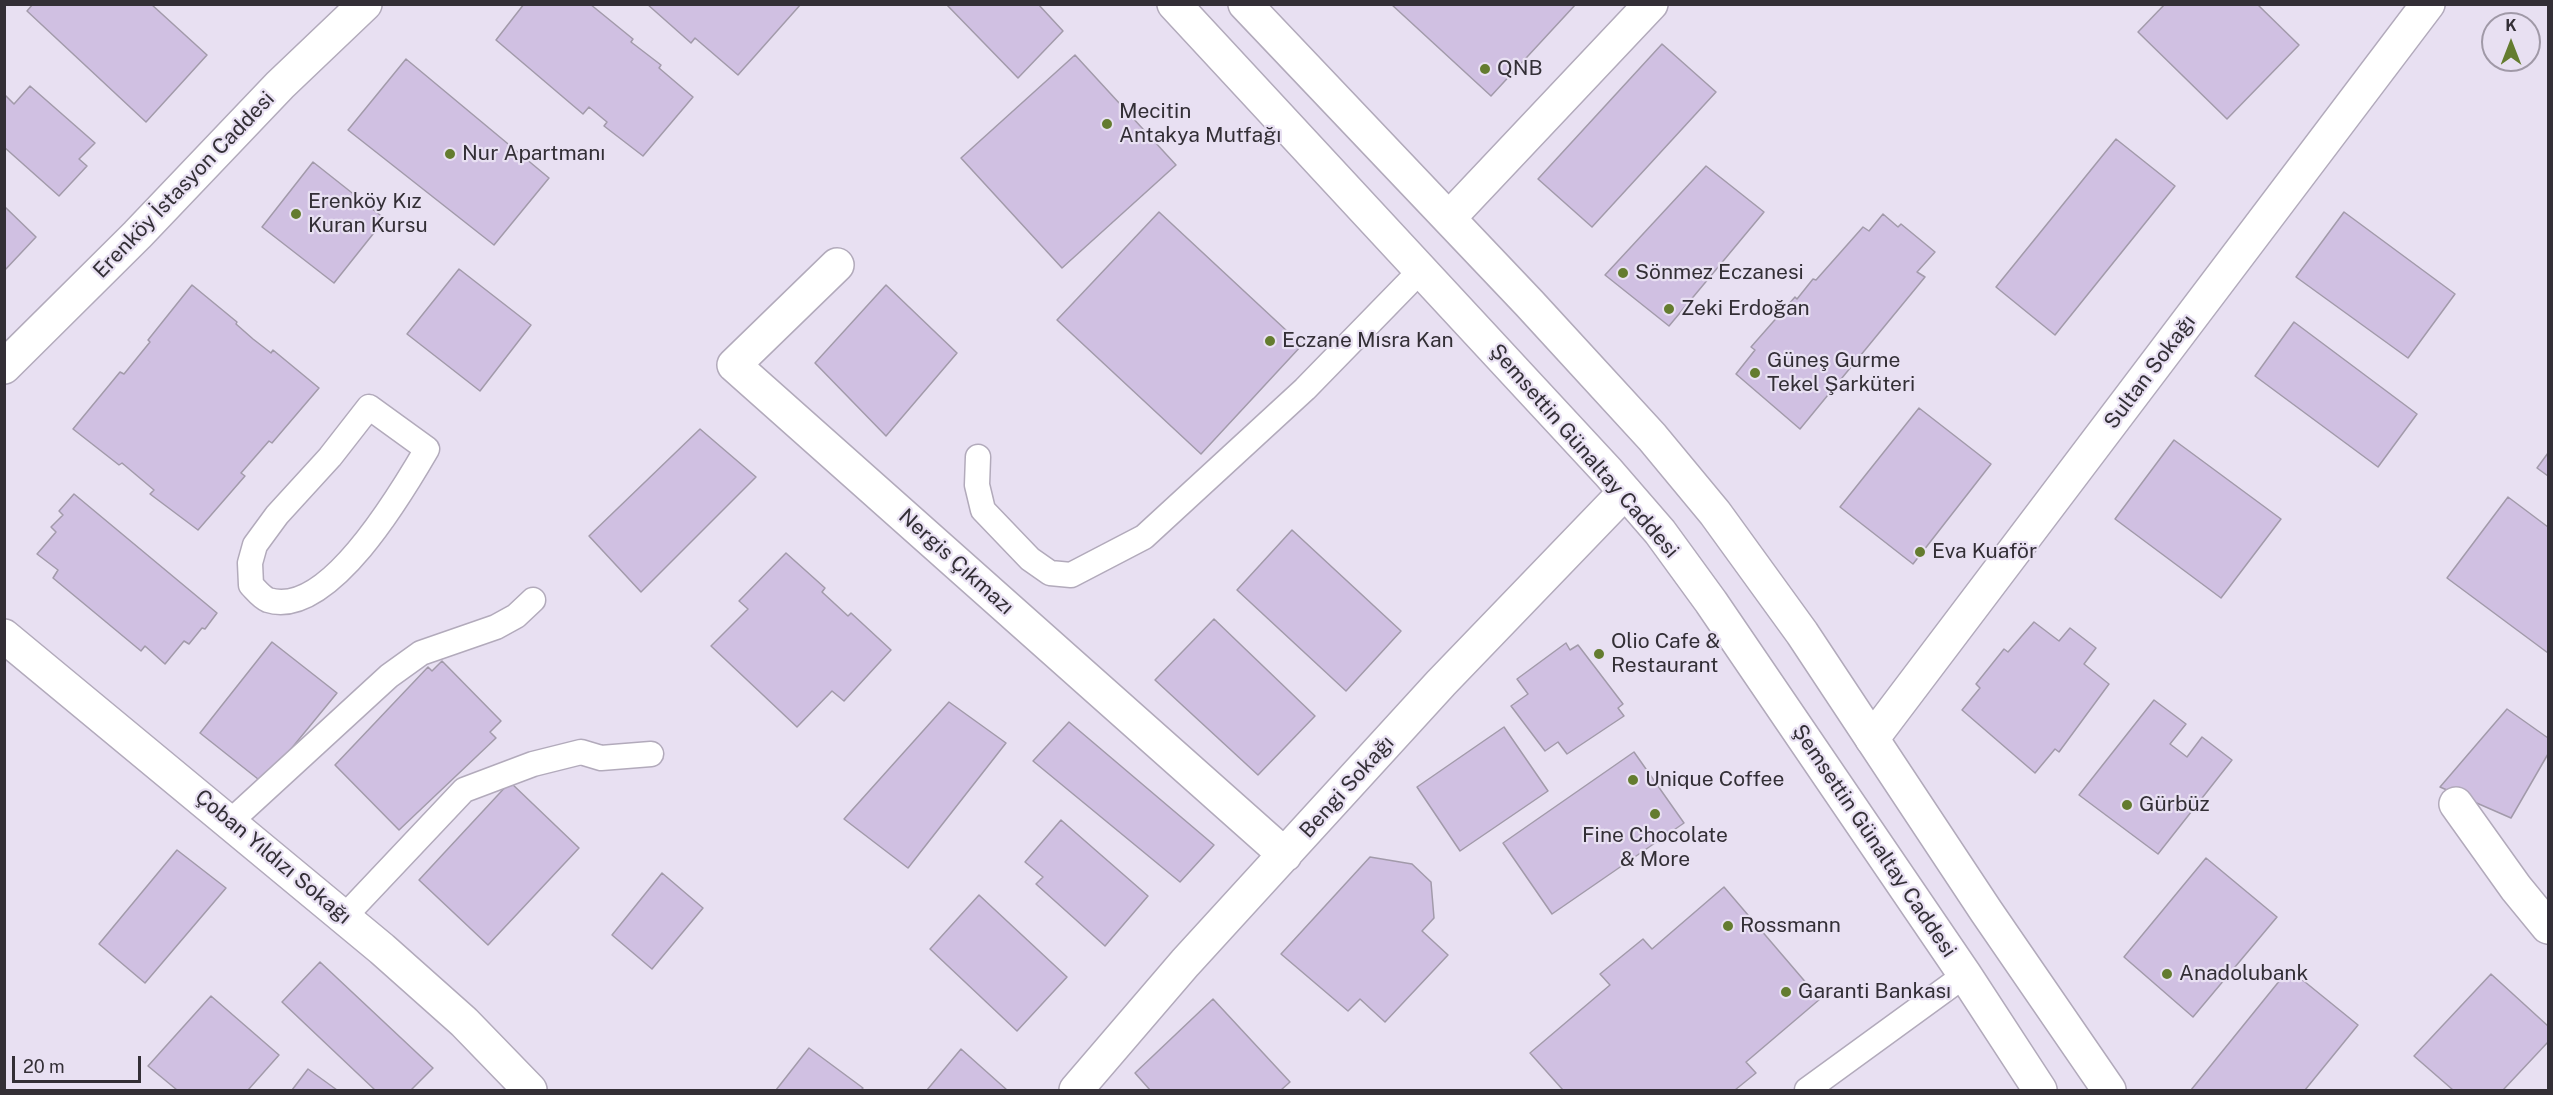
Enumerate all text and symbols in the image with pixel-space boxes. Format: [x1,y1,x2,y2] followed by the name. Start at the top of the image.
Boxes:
[2481,12,2541,72] north arrow
[2505,16,2517,35] text: K
[1497,56,1543,82] place label: QNB
[1478,62,1492,76] marker: QNB
[88,87,280,283] street label: Erenköy İstasyon Caddesi
[1119,99,1281,149] place label: Mecitin Antakya Mutfağı
[1100,117,1114,131] marker: Mecitin Antakya Mutfağı
[462,141,605,167] place label: Nur Apartmanı
[443,147,457,161] marker: Nur Apartmanı
[308,189,428,239] place label: Erenköy Kız Kuran Kursu
[289,207,303,221] marker: Erenköy Kız Kuran Kursu
[1635,260,1804,286] place label: Sönmez Eczanesi
[1616,266,1630,280] marker: Sönmez Eczanesi
[1681,296,1810,322] place label: Zeki Erdoğan
[1662,302,1676,316] marker: Zeki Erdoğan
[2099,310,2201,434] street label: Sultan Sokağı
[1282,328,1454,354] place label: Eczane Mısra Kan
[1263,334,1277,348] marker: Eczane Mısra Kan
[1484,339,1684,563] street label: Şemsettin Günaltay Caddesi
[1767,348,1915,398] place label: Güneş Gurme Tekel Şarküteri
[1748,366,1762,380] marker: Güneş Gurme Tekel Şarküteri
[893,504,1019,620] street label: Nergis Çıkmazı
[1932,539,2037,565] place label: Eva Kuaför
[1913,545,1927,559] marker: Eva Kuaför
[1611,629,1720,679] place label: Olio Cafe & Restaurant
[1592,647,1606,661] marker: Olio Cafe & Restaurant
[1787,720,1961,962] street label: Şemsettin Günaltay Caddesi
[1295,731,1399,843] street label: Bengi Sokağı
[1645,767,1784,793] place label: Unique Coffee
[1626,773,1640,787] marker: Unique Coffee
[190,784,356,930] street label: Çoban Yıldızı Sokağı
[2139,792,2210,818] place label: Gürbüz
[2120,798,2134,812] marker: Gürbüz
[1648,807,1662,821] marker: Fine Chocolate & More
[1582,823,1728,873] place label: Fine Chocolate & More
[1740,913,1841,939] place label: Rossmann
[1721,919,1735,933] marker: Rossmann
[2179,961,2308,987] place label: Anadolubank
[2160,967,2174,981] marker: Anadolubank
[1798,979,1951,1005] place label: Garanti Bankası
[1779,985,1793,999] marker: Garanti Bankası
[15,1044,144,1082] scale bar
[23,1056,65,1077] text: 20 m

